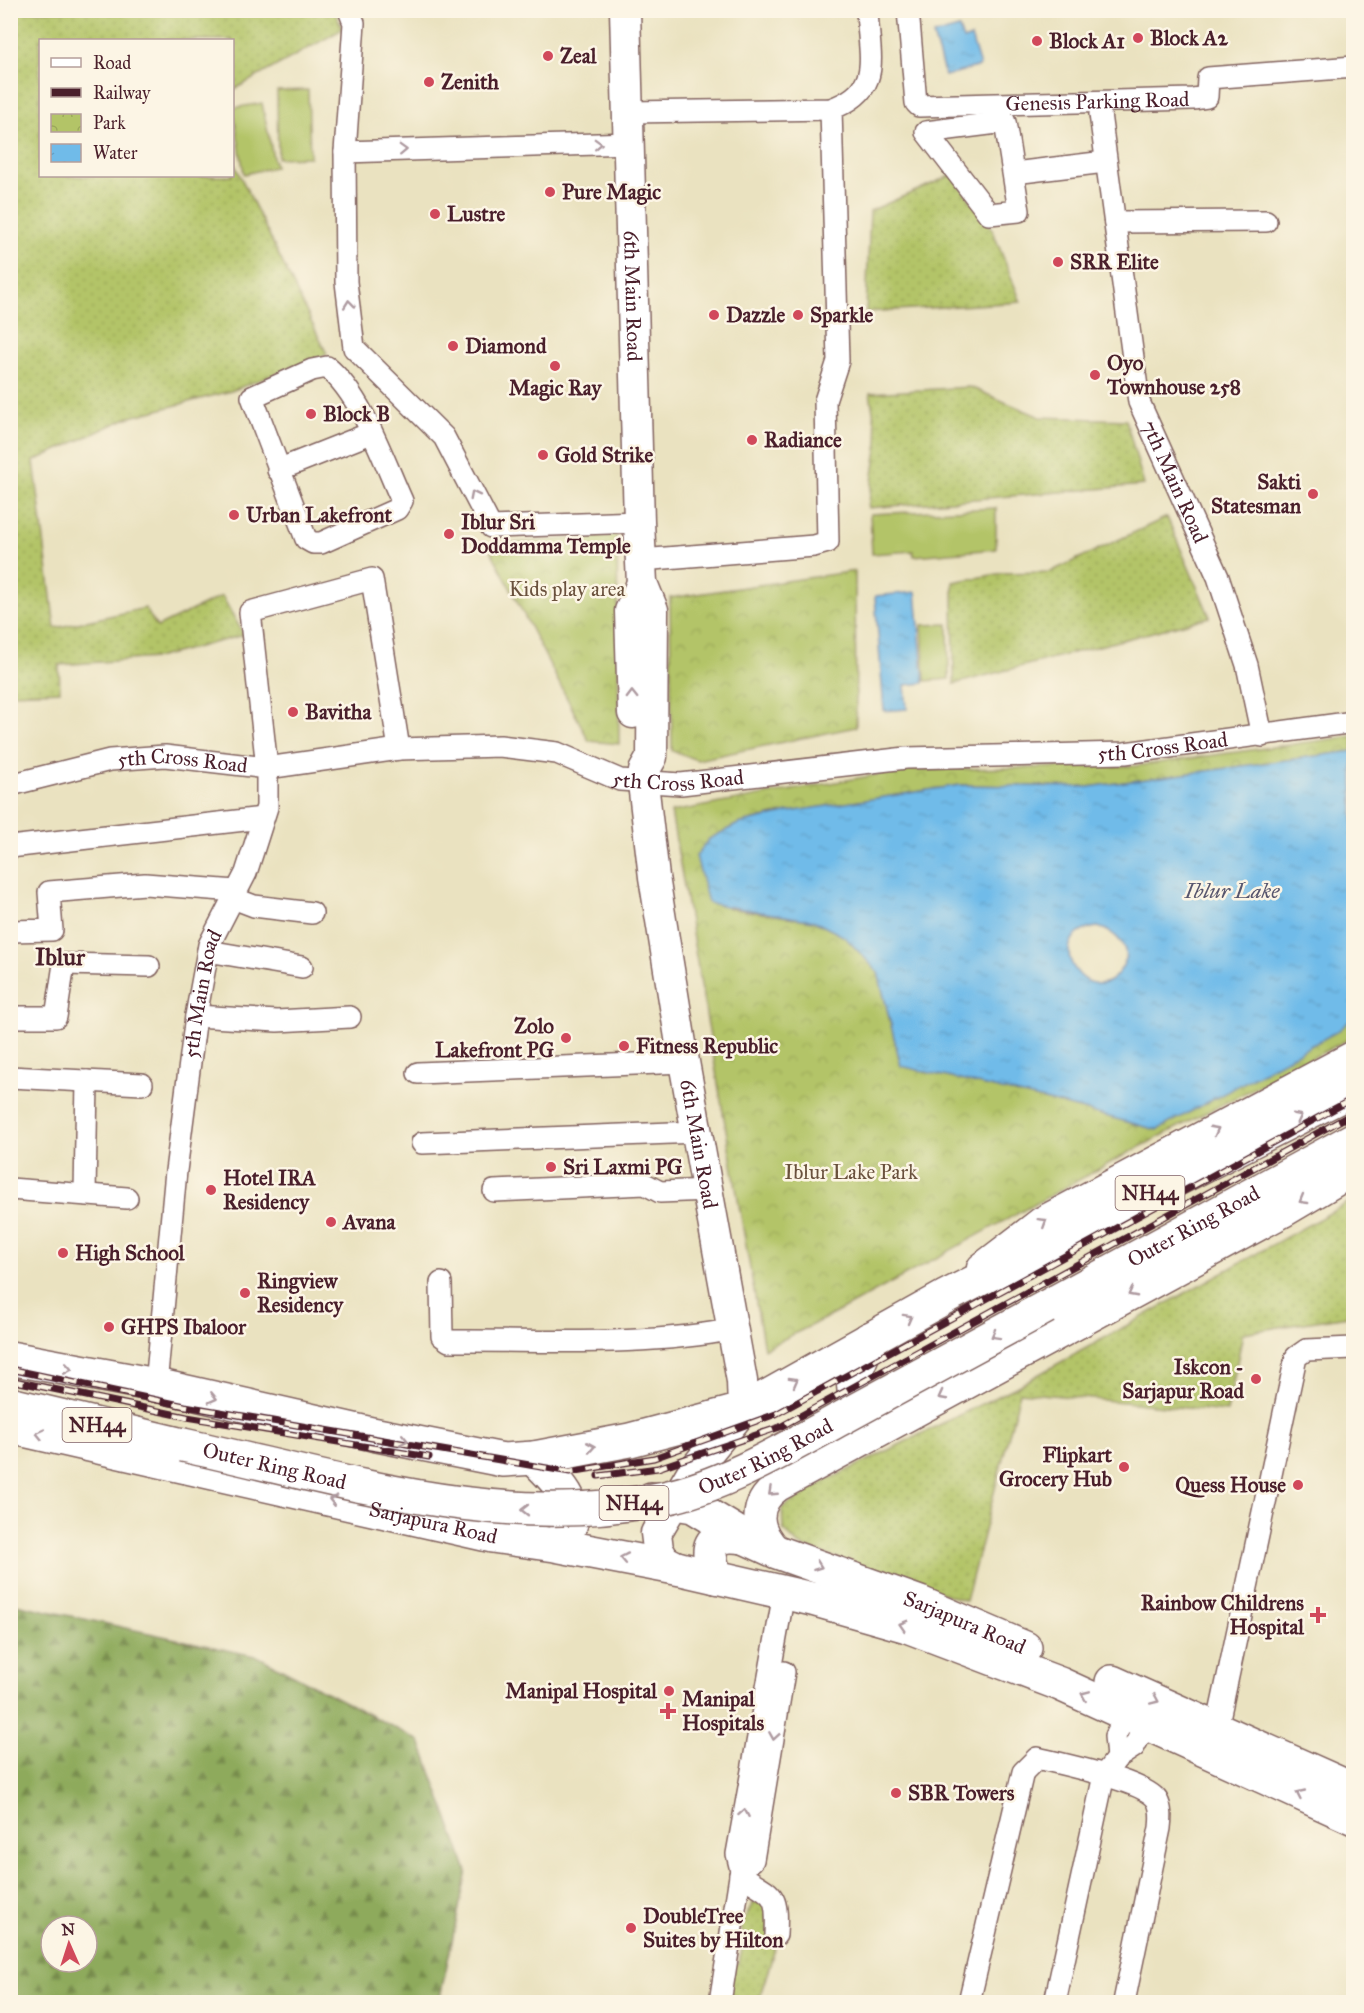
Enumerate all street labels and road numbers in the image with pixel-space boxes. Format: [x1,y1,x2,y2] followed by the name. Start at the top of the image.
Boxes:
[1005,86,1190,117] street label: Genesis Parking Road
[618,230,648,362] street label: 6th Main Road
[1136,416,1214,547] street label: 7th Main Road
[1097,726,1230,767] street label: 5th Cross Road
[117,743,250,779] street label: 5th Cross Road
[609,764,746,797] street label: 5th Cross Road
[178,925,228,1060] street label: 5th Main Road
[674,1077,724,1211] street label: 6th Main Road
[1116,1176,1184,1210] road number: NH44
[1123,1180,1265,1273] street label: Outer Ring Road
[63,1408,132,1442] road number: NH44
[695,1412,838,1501] street label: Outer Ring Road
[200,1437,349,1495] street label: Outer Ring Road
[600,1486,668,1520] road number: NH44
[367,1496,500,1550] street label: Sarjapura Road
[900,1585,1030,1660] street label: Sarjapura Road

